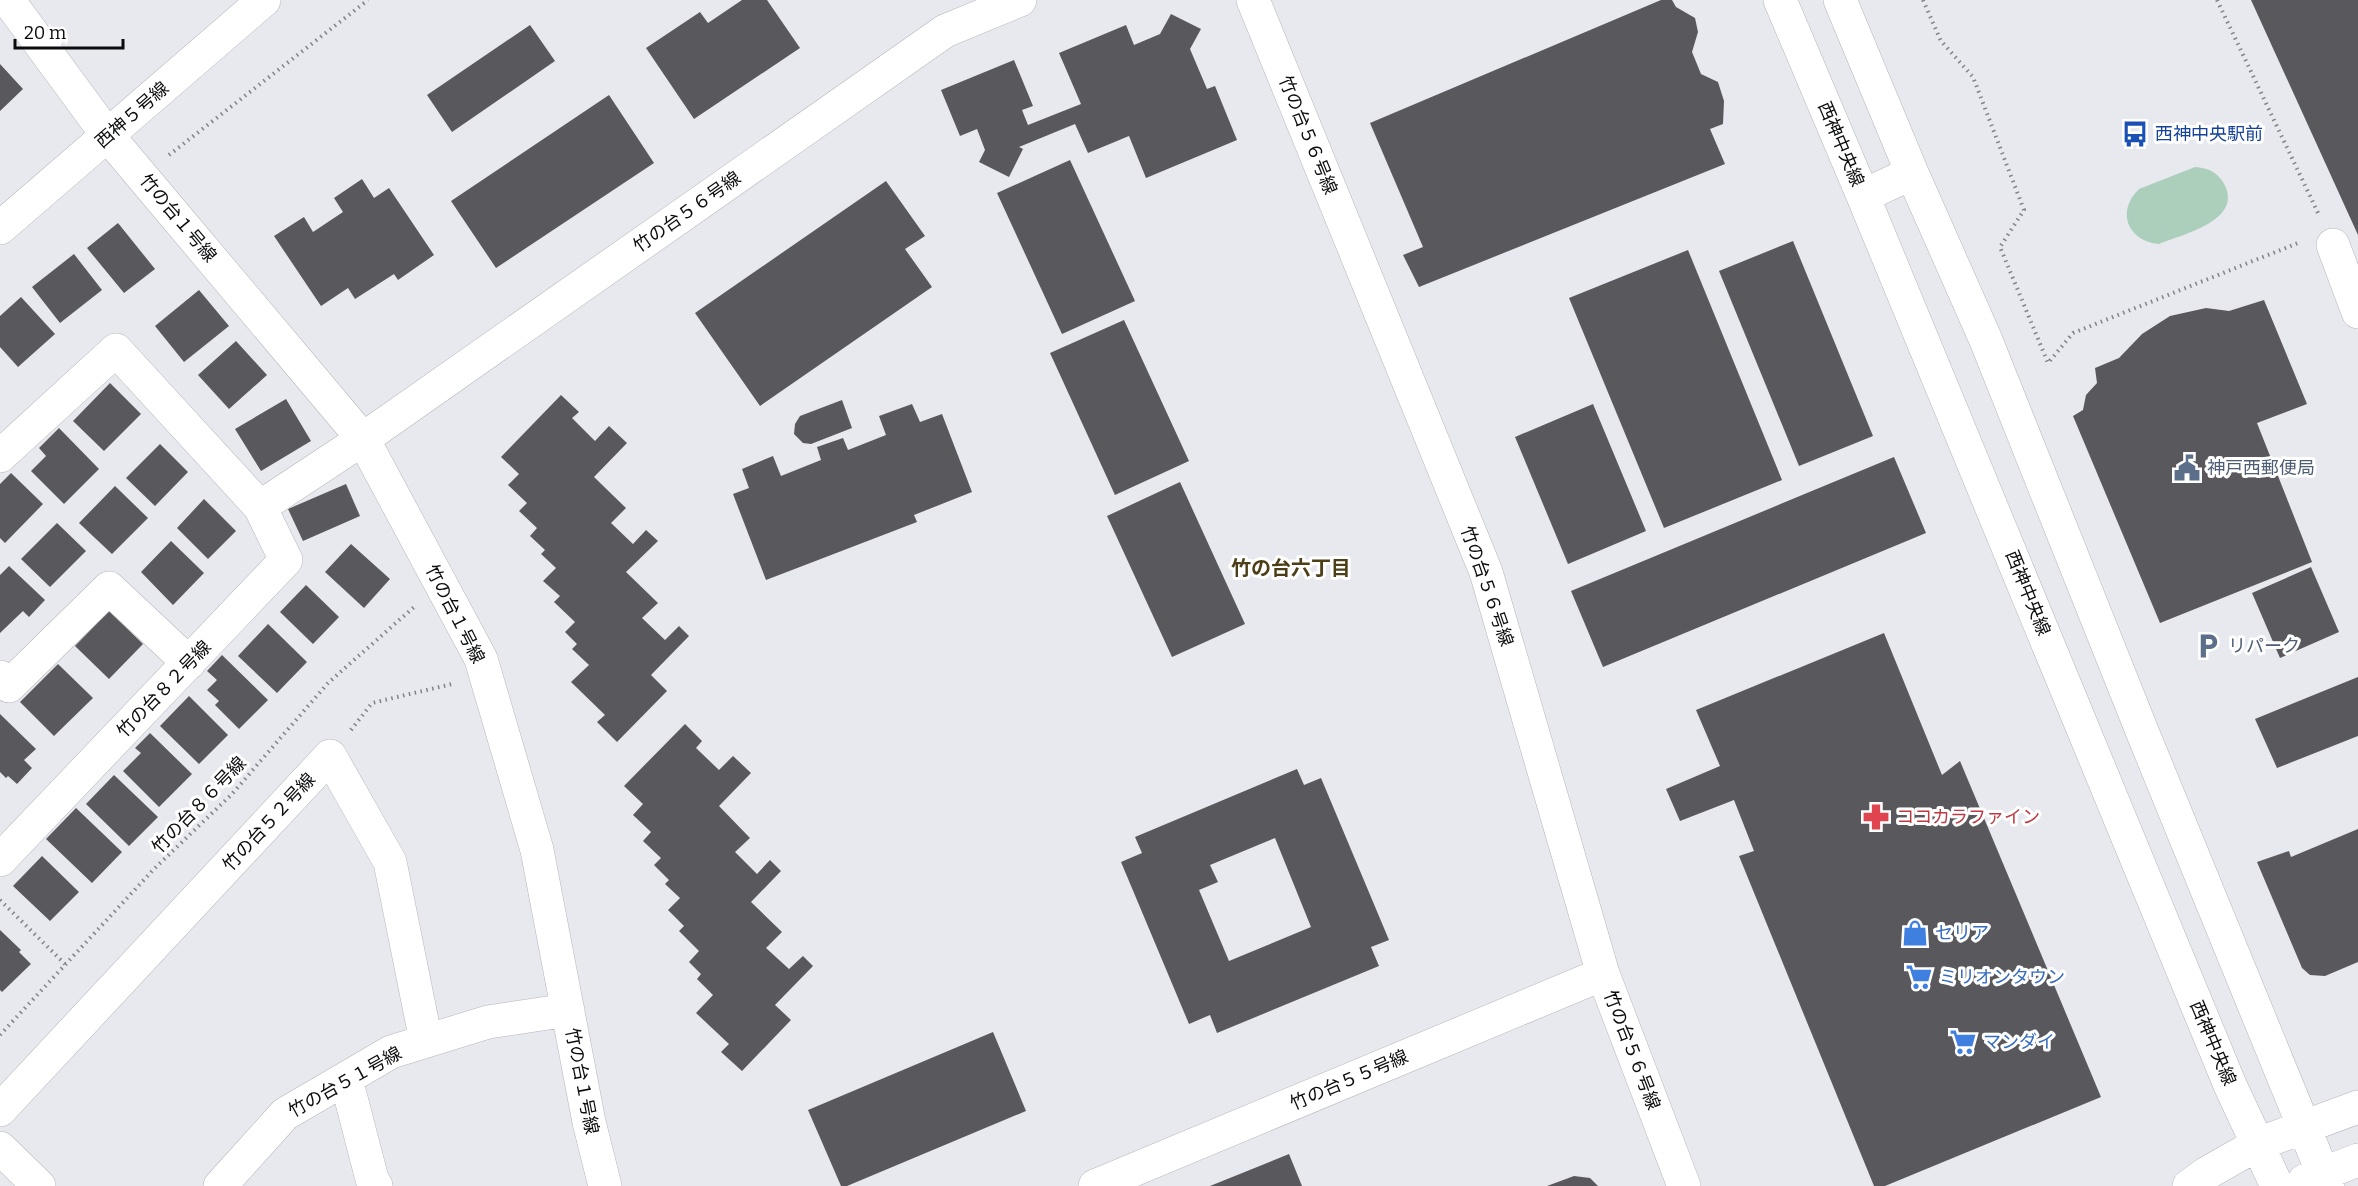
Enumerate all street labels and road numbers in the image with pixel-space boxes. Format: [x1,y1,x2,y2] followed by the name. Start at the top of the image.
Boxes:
[1274,72,1342,198] street label: 竹の台５６号線
[91,77,173,153] street label: 西神５号線
[1813,98,1869,190] street label: 西神中央線
[629,167,745,257] street label: 竹の台５６号線
[135,170,221,266] street label: 竹の台１号線
[1456,523,1518,649] street label: 竹の台５６号線
[2001,547,2055,639] street label: 西神中央線
[421,561,489,667] street label: 竹の台１号線
[112,636,216,742] street label: 竹の台８２号線
[147,752,251,858] street label: 竹の台８６号線
[218,768,320,876] street label: 竹の台５２号線
[1599,987,1665,1113] street label: 竹の台５６号線
[2185,997,2241,1089] street label: 西神中央線
[561,1026,603,1136] street label: 竹の台１号線
[285,1042,405,1122] street label: 竹の台５１号線
[1287,1045,1411,1115] street label: 竹の台５５号線

